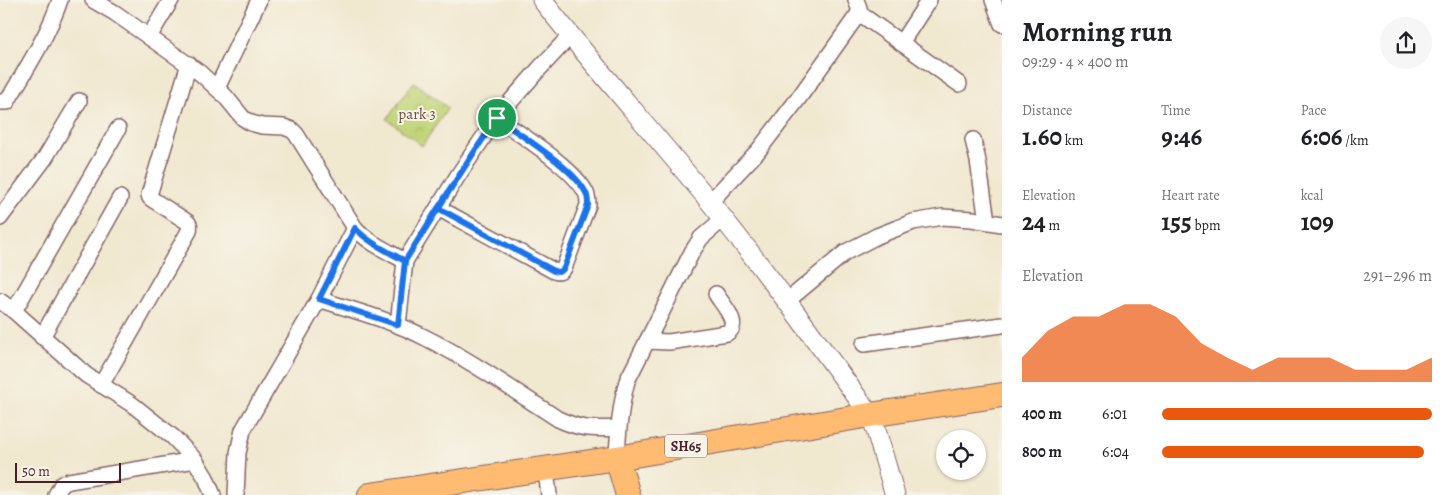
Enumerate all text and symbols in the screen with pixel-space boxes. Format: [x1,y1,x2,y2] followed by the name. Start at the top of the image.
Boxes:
[1022,13,1172,51] text: Morning run
[1380,17,1432,69] button: share
[1022,51,1128,73] text: 09:29 · 4 × 400 m
[476,97,518,139] pin
[1022,101,1072,120] text: Distance
[1161,101,1190,120] text: Time
[1301,101,1327,120] text: Pace
[398,104,436,124] park label: park 3
[483,104,511,132] icon: arrive
[1022,120,1062,154] text: 1.60
[1161,120,1202,154] text: 9:46
[1301,120,1343,154] text: 6:06
[1062,131,1083,150] text: km
[1343,131,1369,150] text: /km
[1022,186,1076,205] text: Elevation
[1161,186,1220,205] text: Heart rate
[1301,186,1323,205] text: kcal
[1022,205,1046,239] text: 24
[1161,205,1192,239] text: 155
[1301,205,1334,239] text: 109
[1046,216,1060,235] text: m
[1192,216,1221,235] text: bpm
[1022,265,1083,287] text: Elevation
[1363,265,1432,287] text: 291–296 m
[1022,403,1062,425] text: 400 m
[1102,403,1127,425] text: 6:01
[936,430,986,480] map controls
[936,430,986,480] button: locate
[665,434,707,458] road number: SH65
[1022,441,1062,463] text: 800 m
[1102,441,1129,463] text: 6:04
[15,460,121,483] scale bar
[22,462,50,481] text: 50 m

